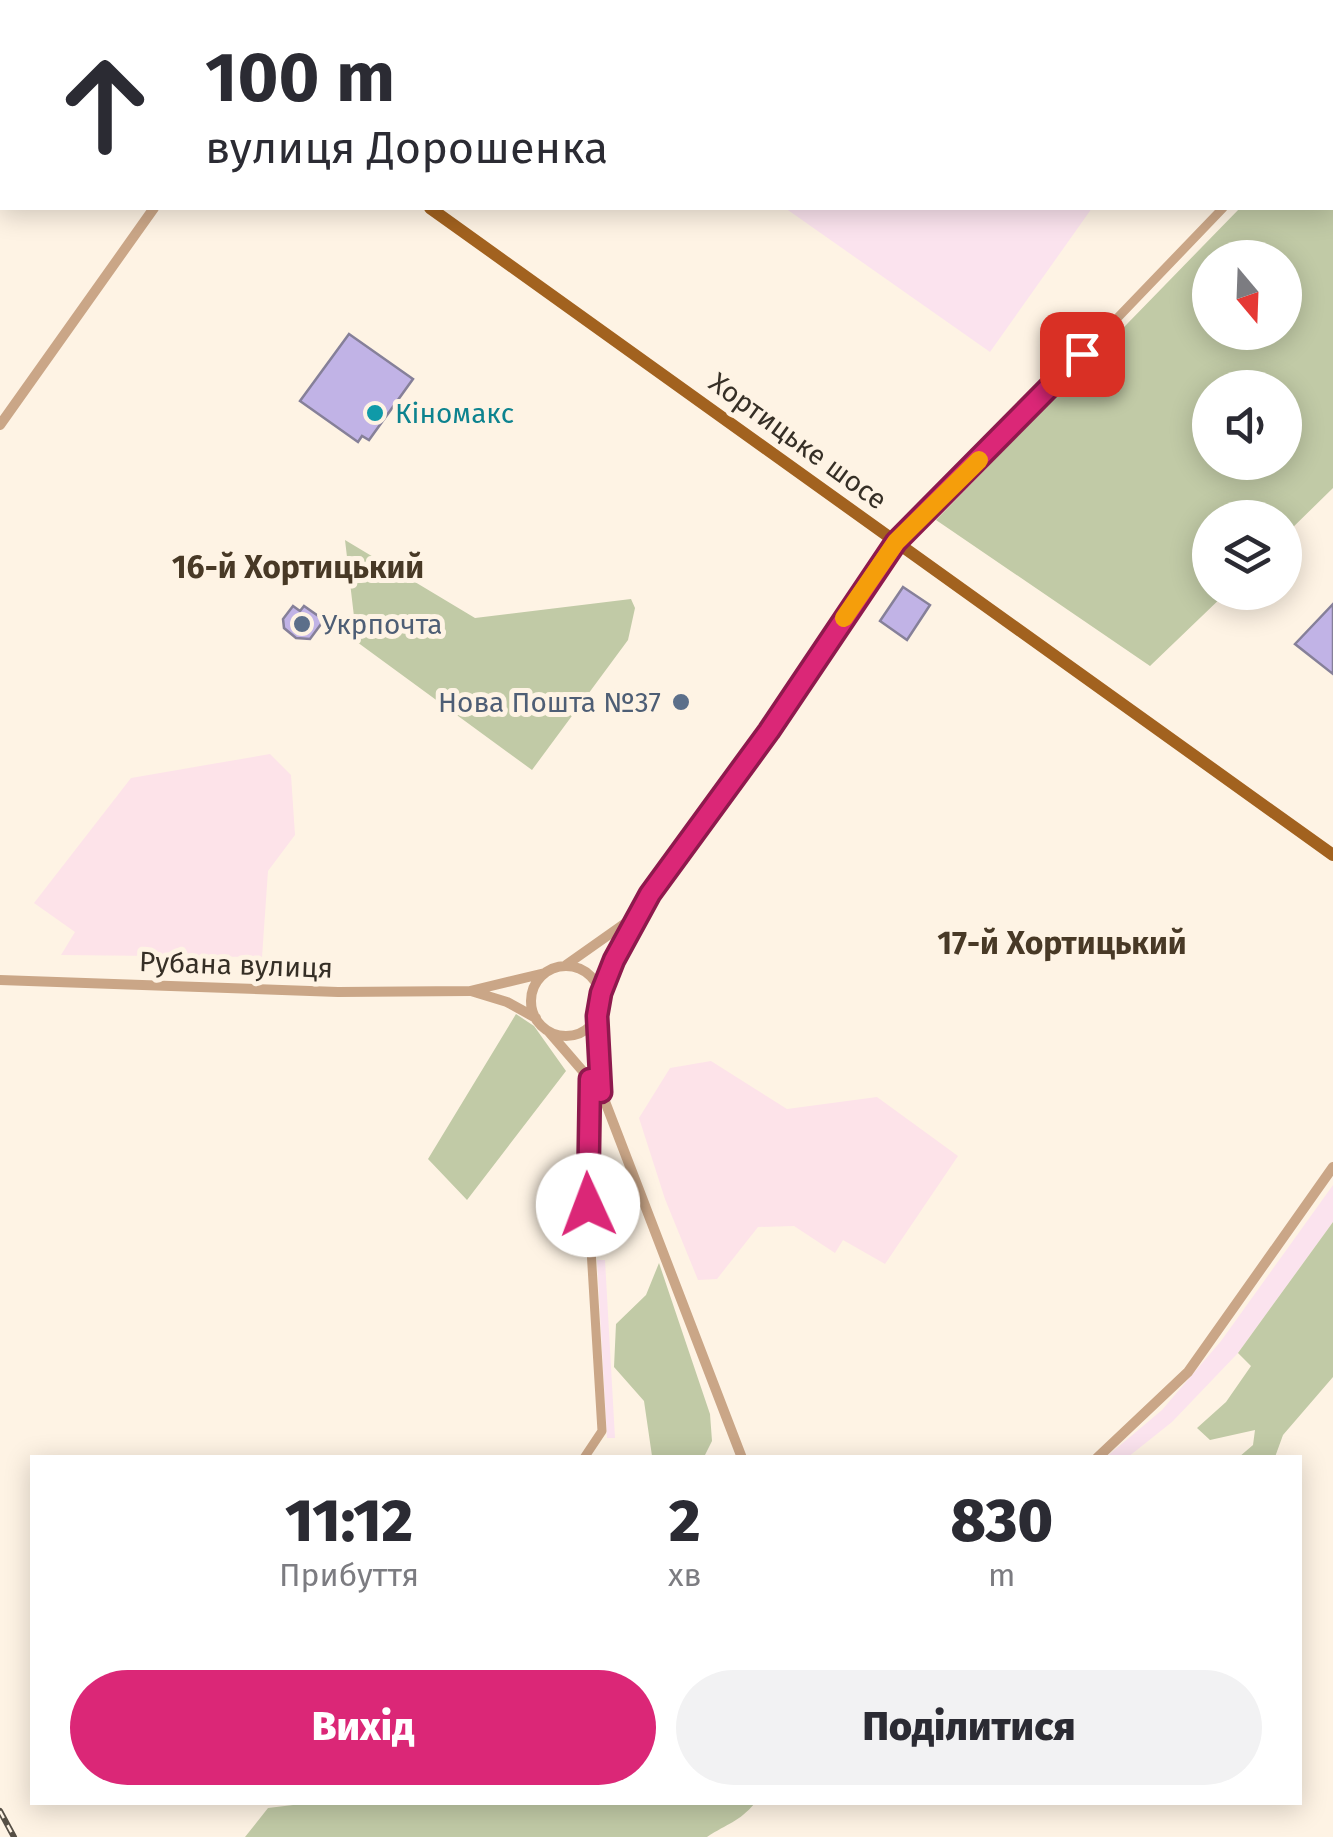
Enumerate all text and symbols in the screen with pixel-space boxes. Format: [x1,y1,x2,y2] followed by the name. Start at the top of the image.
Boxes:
[205,36,395,120] text: 100 m
[40,40,170,170] icon: ahead
[205,121,608,175] text: вулиця Дорошенка
[1192,240,1302,350] north arrow
[1192,240,1302,610] map controls
[1040,312,1125,397] pin
[1055,327,1110,382] icon: arrive
[703,366,893,516] street label: Хортицьке шосе
[1192,370,1302,480] button: sound
[395,397,514,430] place label: Кіномакс
[364,402,386,424] marker: Кіномакс
[1192,500,1302,610] button: layers
[172,548,424,586] district label: 16-й Хортицький
[322,608,443,641] place label: Укрпочта
[291,613,313,635] marker: Укрпочта
[438,686,661,719] place label: Нова Пошта №37
[670,691,692,713] marker: Нова Пошта №37
[937,924,1187,962] district label: 17-й Хортицький
[139,945,333,985] street label: Рубана вулиця
[536,1153,640,1257] position arrow
[285,1485,413,1557] text: 11:12
[669,1485,700,1557] text: 2
[950,1485,1053,1557] text: 830
[279,1556,419,1594] text: Прибуття
[668,1556,702,1594] text: хв
[988,1556,1015,1594] text: m
[70,1670,656,1785] button: Вихід
[676,1670,1262,1785] button: Поділитися

